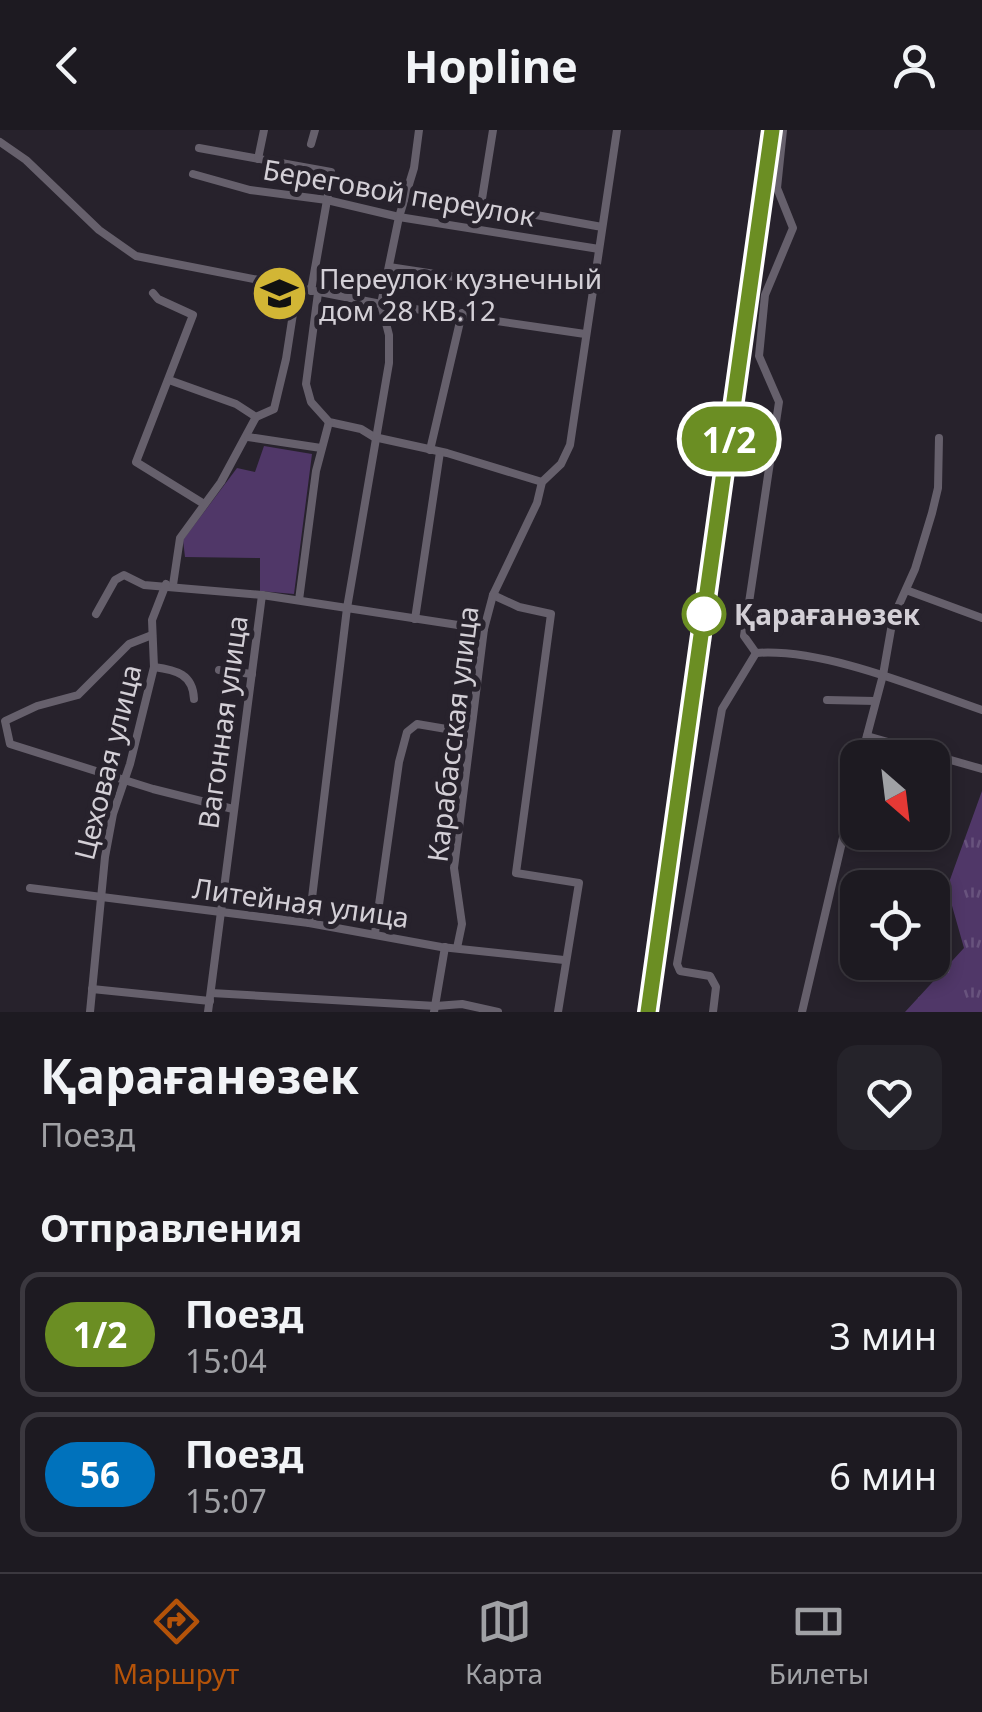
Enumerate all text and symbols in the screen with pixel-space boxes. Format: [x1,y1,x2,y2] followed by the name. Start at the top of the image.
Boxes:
[404,35,578,96] text: Hopline
[40,38,95,93] icon: back
[887,38,942,93] icon: person
[260,149,538,235] street label: Береговой переулок
[319,259,602,329] place label: Переулок кузнечный дом 28 КВ.12
[250,264,310,324] school or university icon: Переулок кузнечный дом 28 КВ.12
[672,406,786,472] line badge: 1/2
[702,416,756,463] text: 1/2
[683,593,725,635] marker: Қарағанөзек
[734,595,921,633] place label: Қарағанөзек
[417,604,487,864] street label: Карабасская улица
[188,613,256,831] street label: Вагонная улица
[64,660,150,864] street label: Цеховая улица
[840,740,950,850] north arrow
[840,740,950,980] map controls
[190,868,412,936] street label: Литейная улица
[840,870,950,980] button: locate
[40,1043,359,1108] text: Қарағанөзек
[837,1045,942,1150] button: heart
[40,1113,135,1156] text: Поезд
[40,1201,302,1253] text: Отправления
[185,1287,304,1339] text: Поезд
[829,1309,937,1361] text: 3 мин
[73,1311,127,1358] text: 1/2
[185,1339,267,1382] text: 15:04
[185,1427,304,1479] text: Поезд
[829,1449,937,1501] text: 6 мин
[80,1451,120,1498] text: 56
[185,1479,267,1522] text: 15:07
[113,1594,239,1692] tab: Маршрут
[465,1594,543,1692] tab: Карта
[769,1594,869,1692] tab: Билеты

